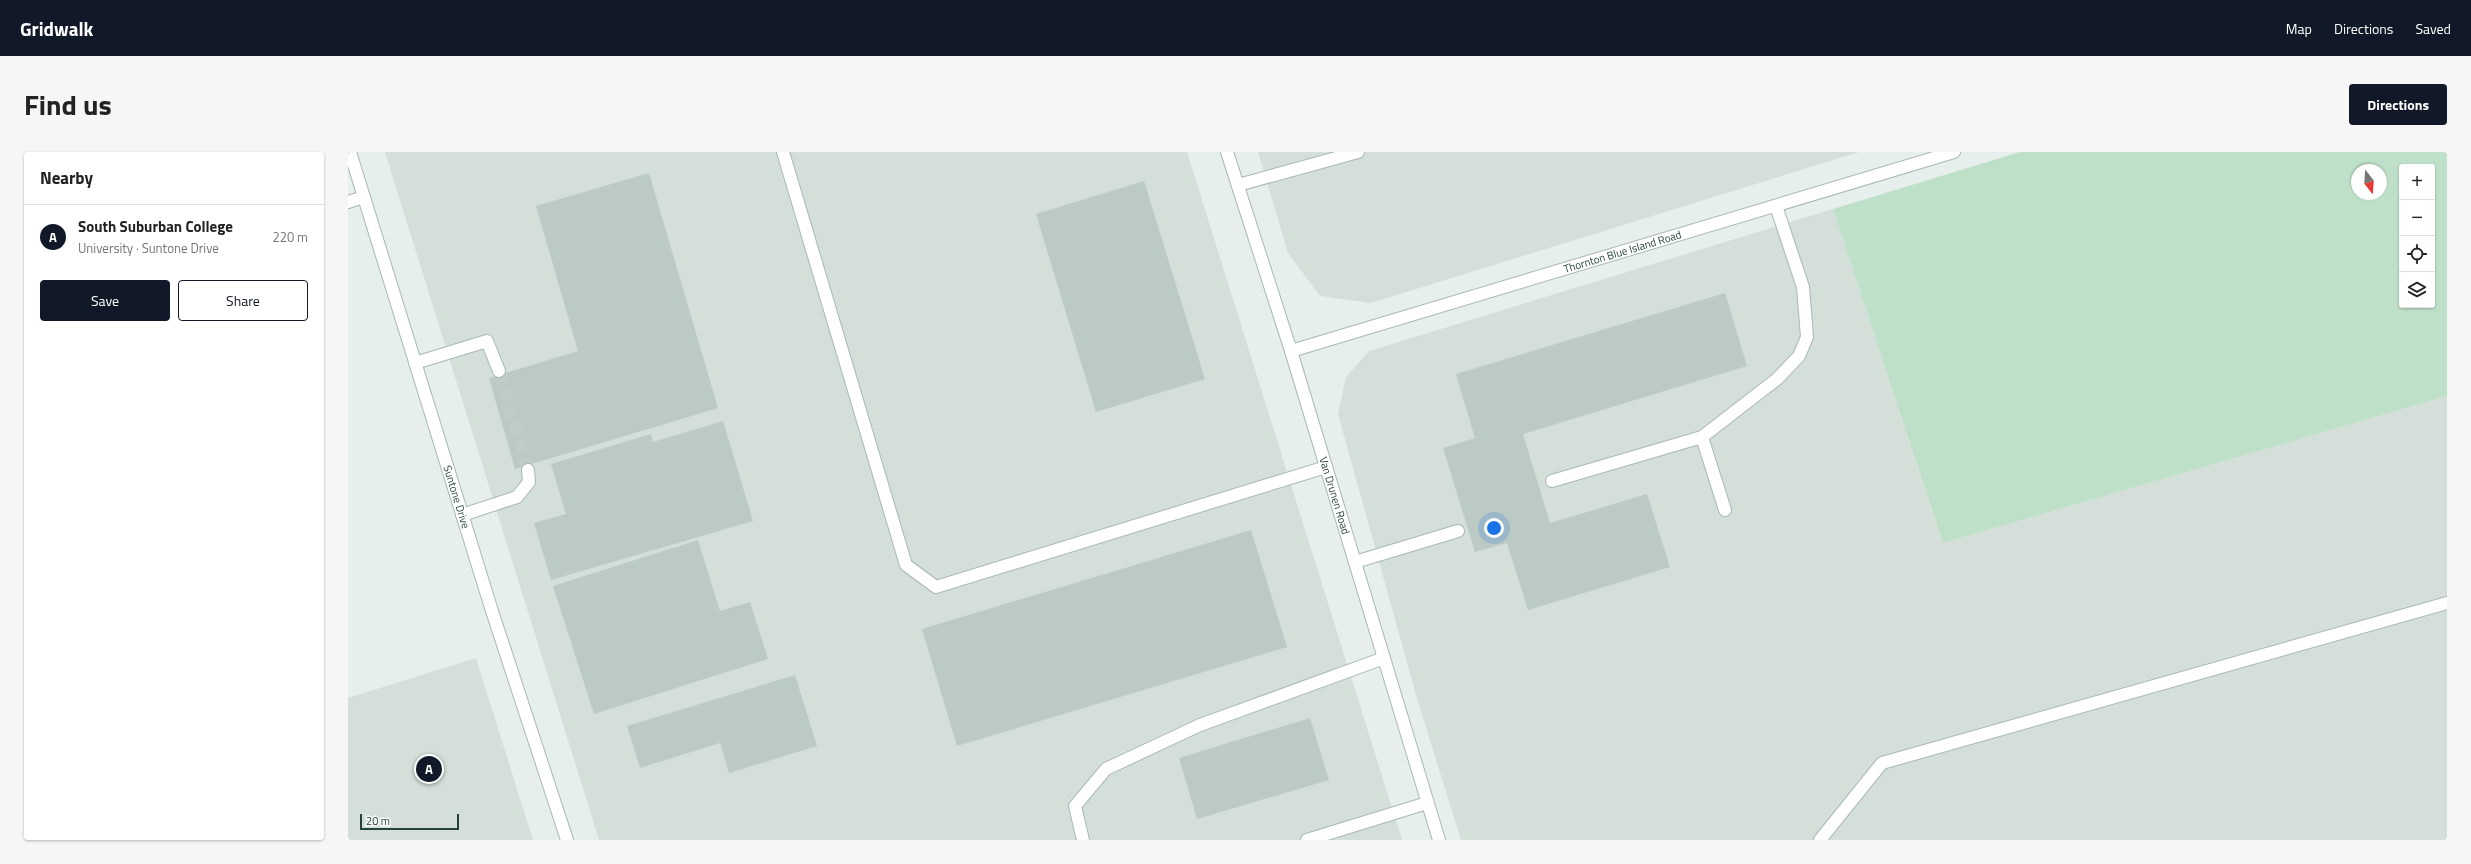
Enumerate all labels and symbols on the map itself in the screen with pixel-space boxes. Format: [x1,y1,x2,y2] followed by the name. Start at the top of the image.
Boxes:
[2351,164,2387,200] north arrow
[1562,226,1683,277] street label: Thornton Blue Island Road
[1315,455,1354,536] street label: Van Drunen Road
[439,463,474,531] street label: Suntone Drive
[1484,518,1504,538] your location
[416,754,442,784] pin: A
[360,812,459,831] scale bar

